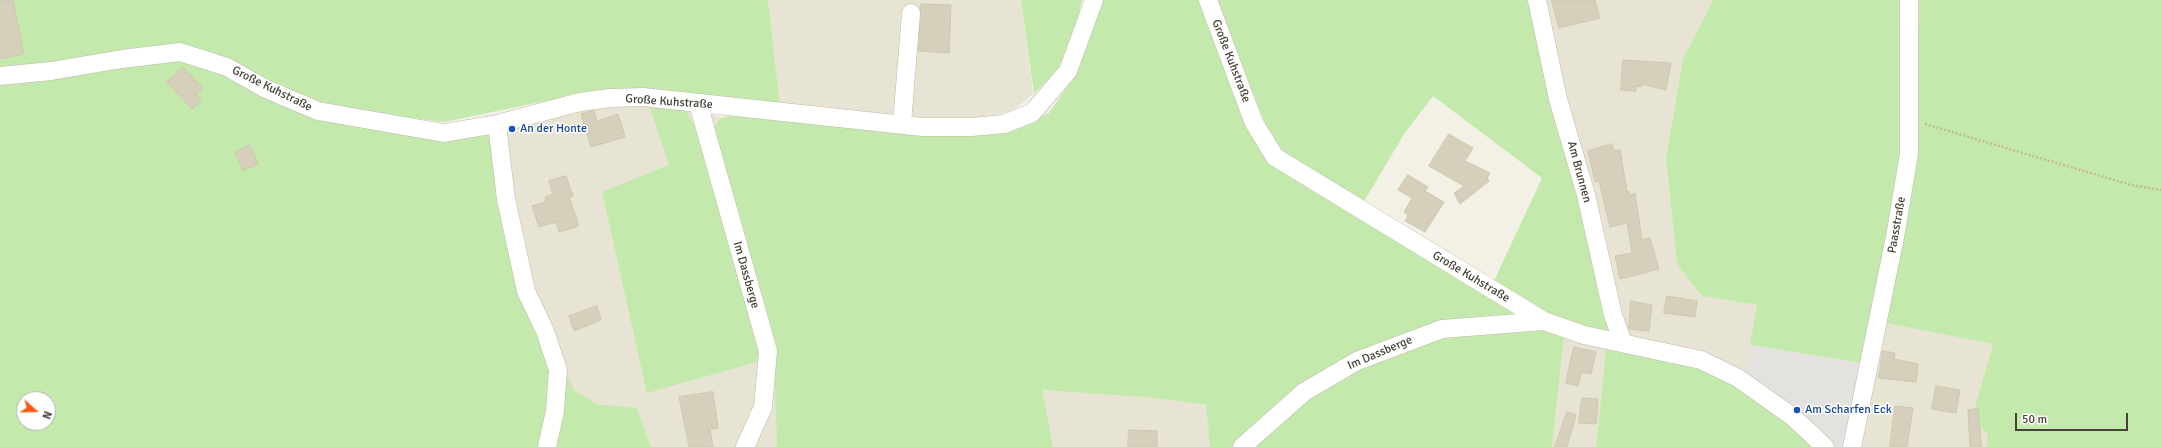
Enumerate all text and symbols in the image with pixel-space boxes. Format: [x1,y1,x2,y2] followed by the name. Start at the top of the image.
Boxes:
[1209,18,1253,104] street label: Große Kuhstraße
[229,63,315,115] street label: Große Kuhstraße
[625,92,713,112] street label: Große Kuhstraße
[520,122,587,136] place label: An der Honte
[507,124,517,134] marker: An der Honte
[1564,140,1594,204] street label: Am Brunnen
[1885,196,1909,254] street label: Paasstraße
[730,240,762,310] street label: Im Dassberge
[1430,248,1512,306] street label: Große Kuhstraße
[1345,333,1415,373] street label: Im Dassberge
[16,391,56,431] north arrow
[1805,403,1892,417] place label: Am Scharfen Eck
[1792,405,1802,415] marker: Am Scharfen Eck
[2017,405,2130,431] scale bar
[39,409,54,421] text: N
[2022,412,2047,427] text: 50 m

